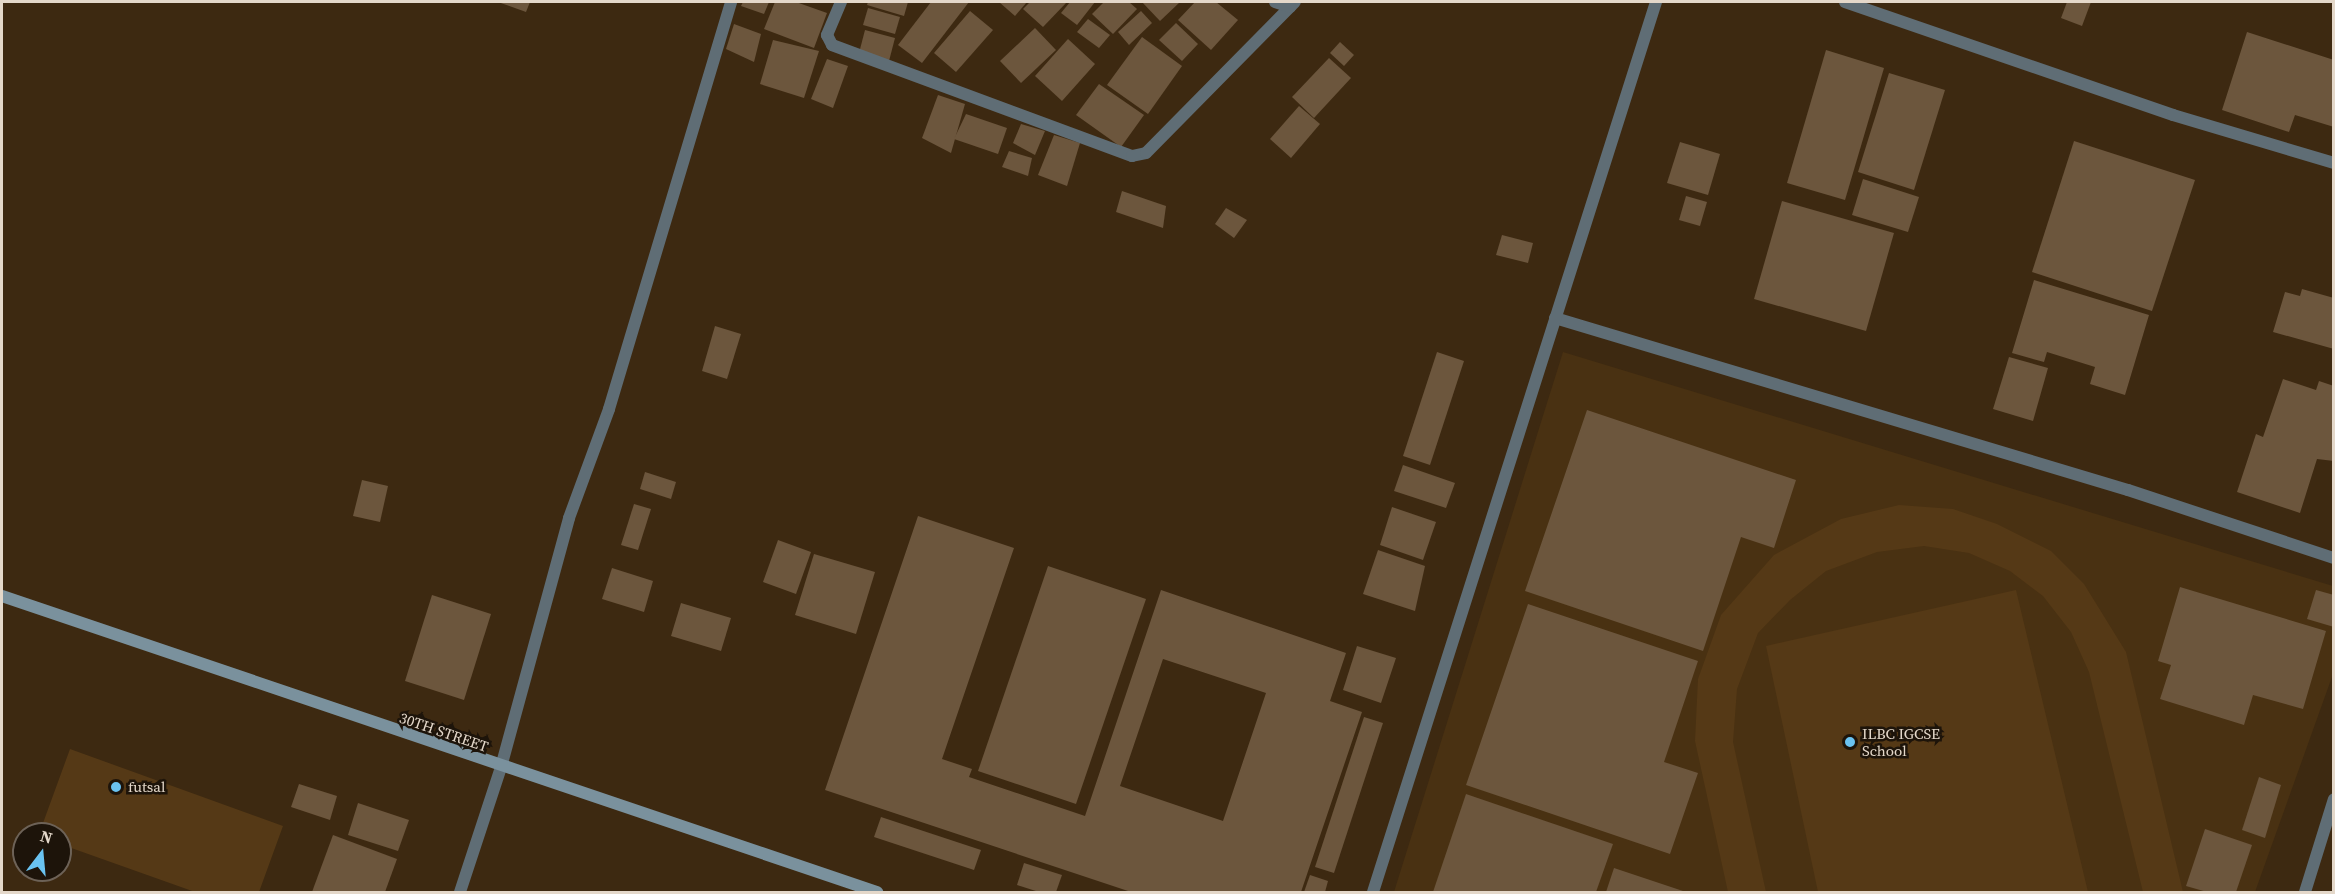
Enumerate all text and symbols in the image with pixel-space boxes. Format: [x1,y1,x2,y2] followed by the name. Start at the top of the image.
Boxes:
[397,708,491,756] street label: 30TH STREET
[1862,724,1940,759] place label: ILBC IGCSE School
[1843,735,1857,749] marker: ILBC IGCSE School
[128,778,165,796] place label: futsal
[109,780,123,794] marker: futsal
[12,822,72,882] north arrow
[38,824,55,849] text: N

